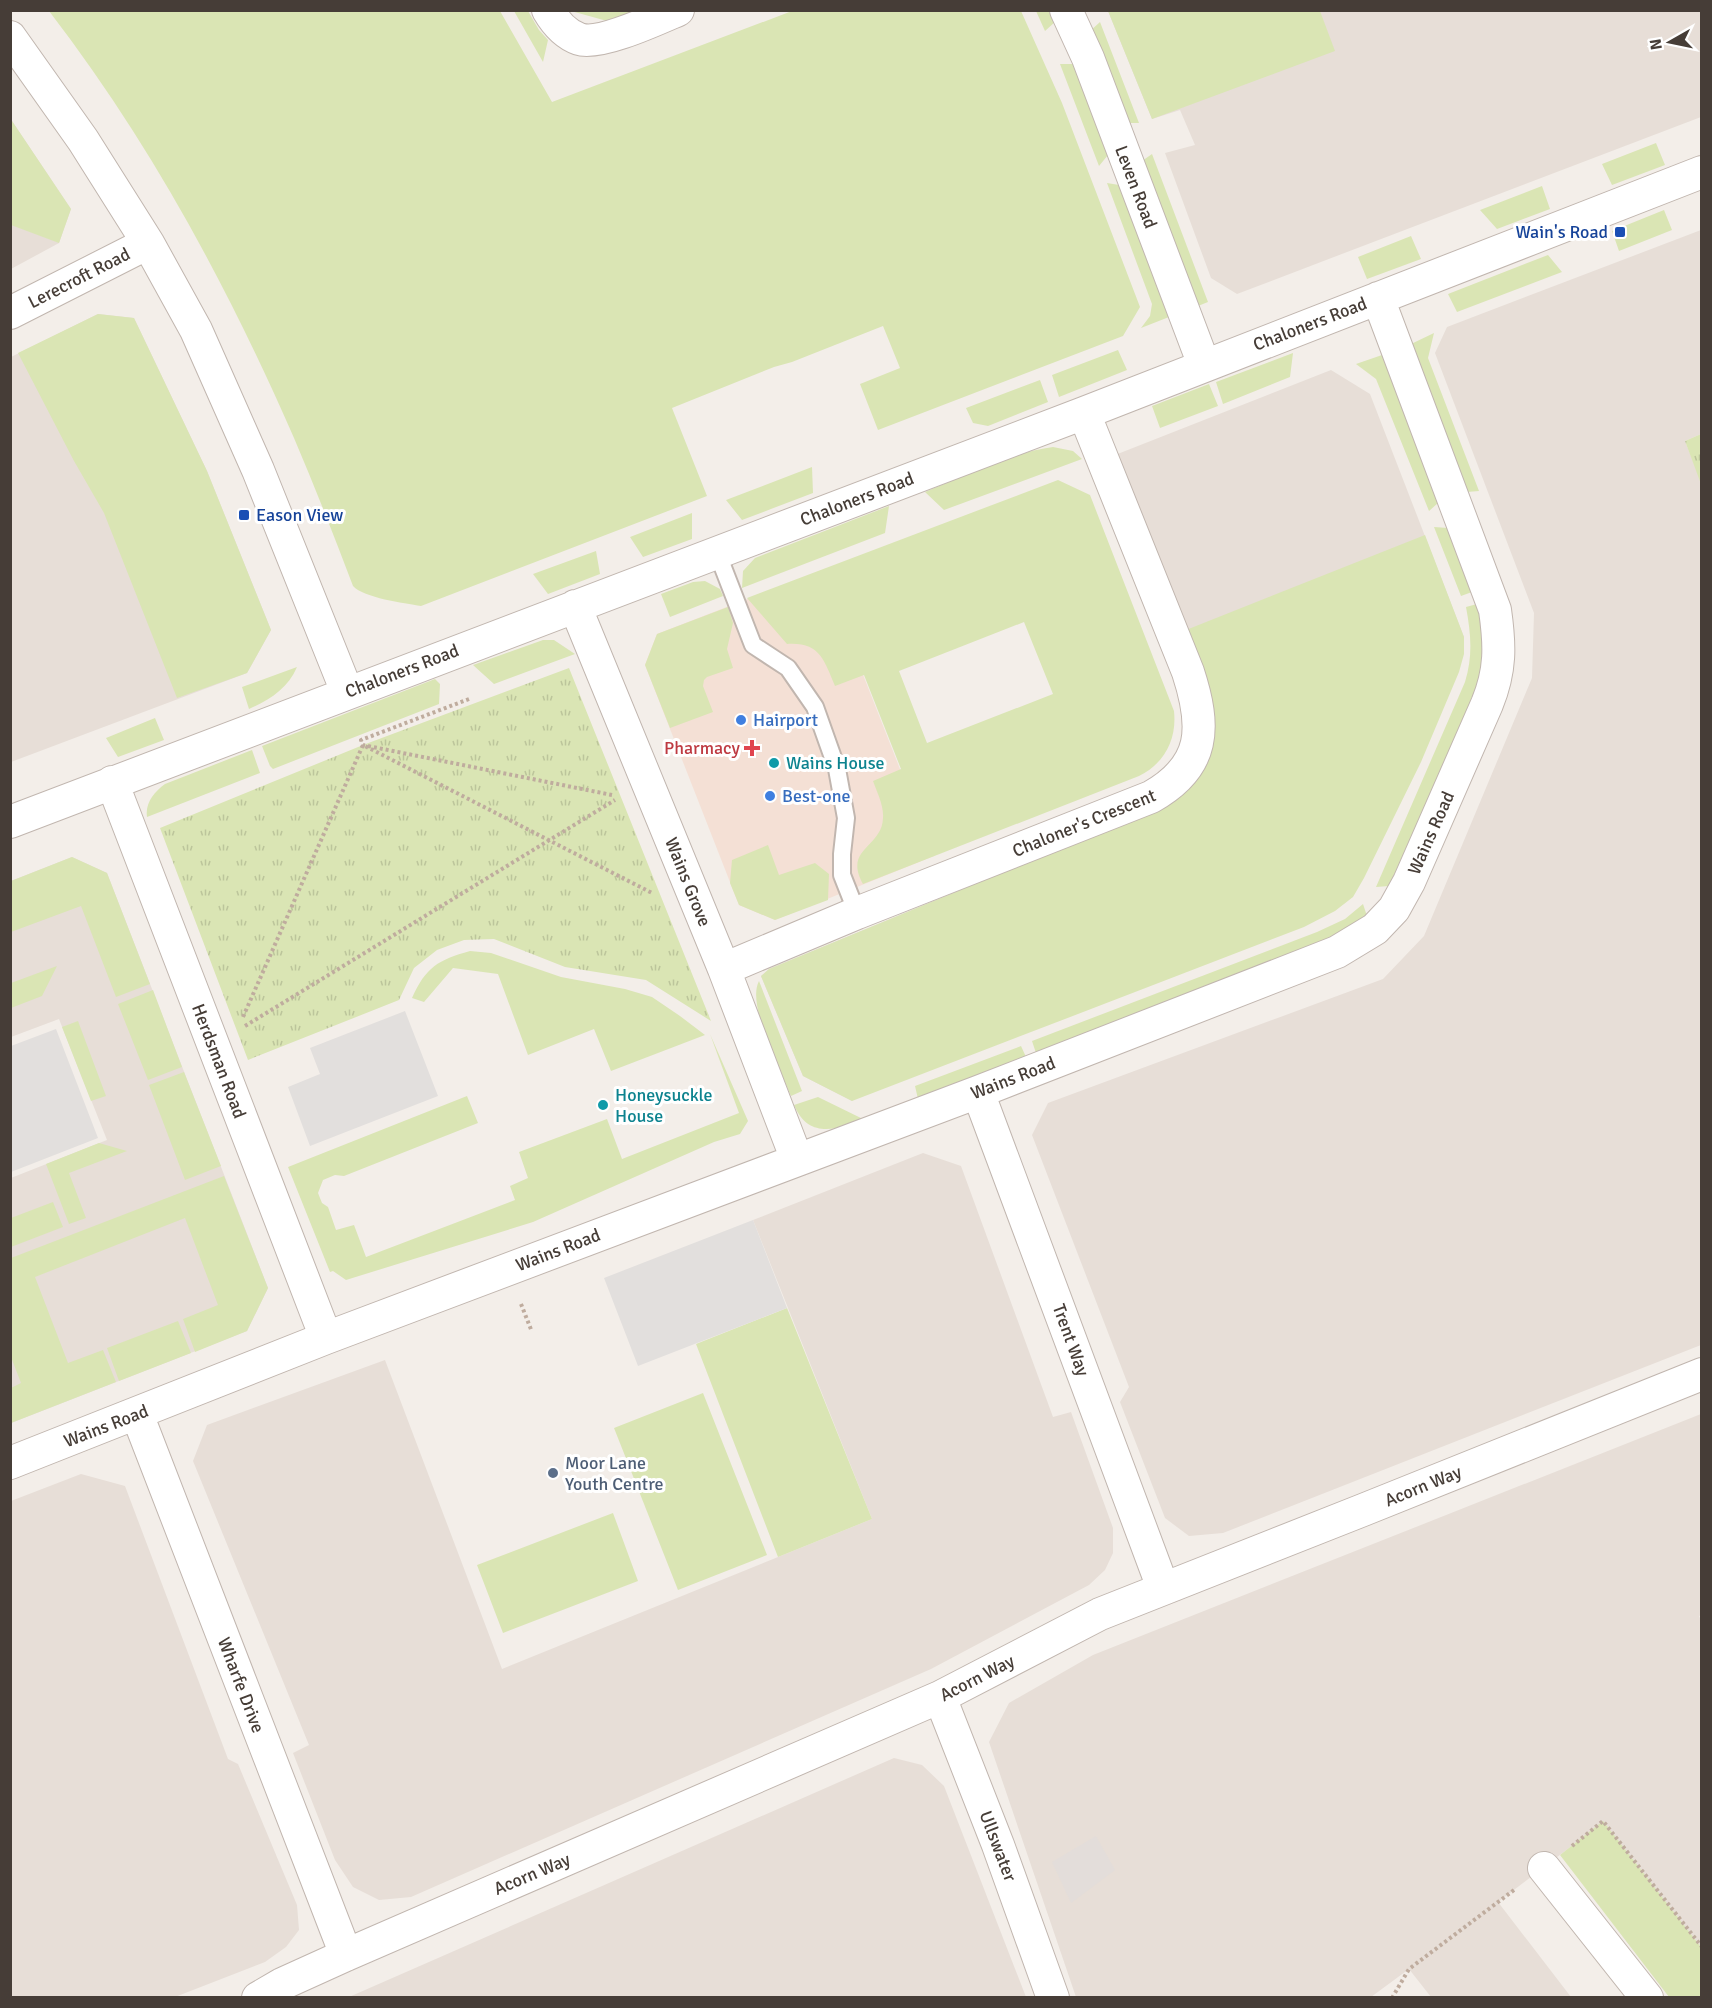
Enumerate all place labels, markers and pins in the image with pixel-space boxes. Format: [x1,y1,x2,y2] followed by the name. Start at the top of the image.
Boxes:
[1515,221,1608,243] place label: Wain's Road
[1613,225,1627,239] marker: Wain's Road
[256,504,343,526] place label: Eason View
[237,508,251,522] marker: Eason View
[753,709,818,731] place label: Hairport
[734,713,748,727] marker: Hairport
[664,737,741,759] place label: Pharmacy
[745,741,759,755] marker: Pharmacy
[786,752,885,774] place label: Wains House
[767,756,781,770] marker: Wains House
[782,785,851,807] place label: Best-one
[763,789,777,803] marker: Best-one
[615,1084,713,1127] place label: Honeysuckle House
[596,1098,610,1112] marker: Honeysuckle House
[565,1452,663,1495] place label: Moor Lane Youth Centre
[546,1466,560,1480] marker: Moor Lane Youth Centre

